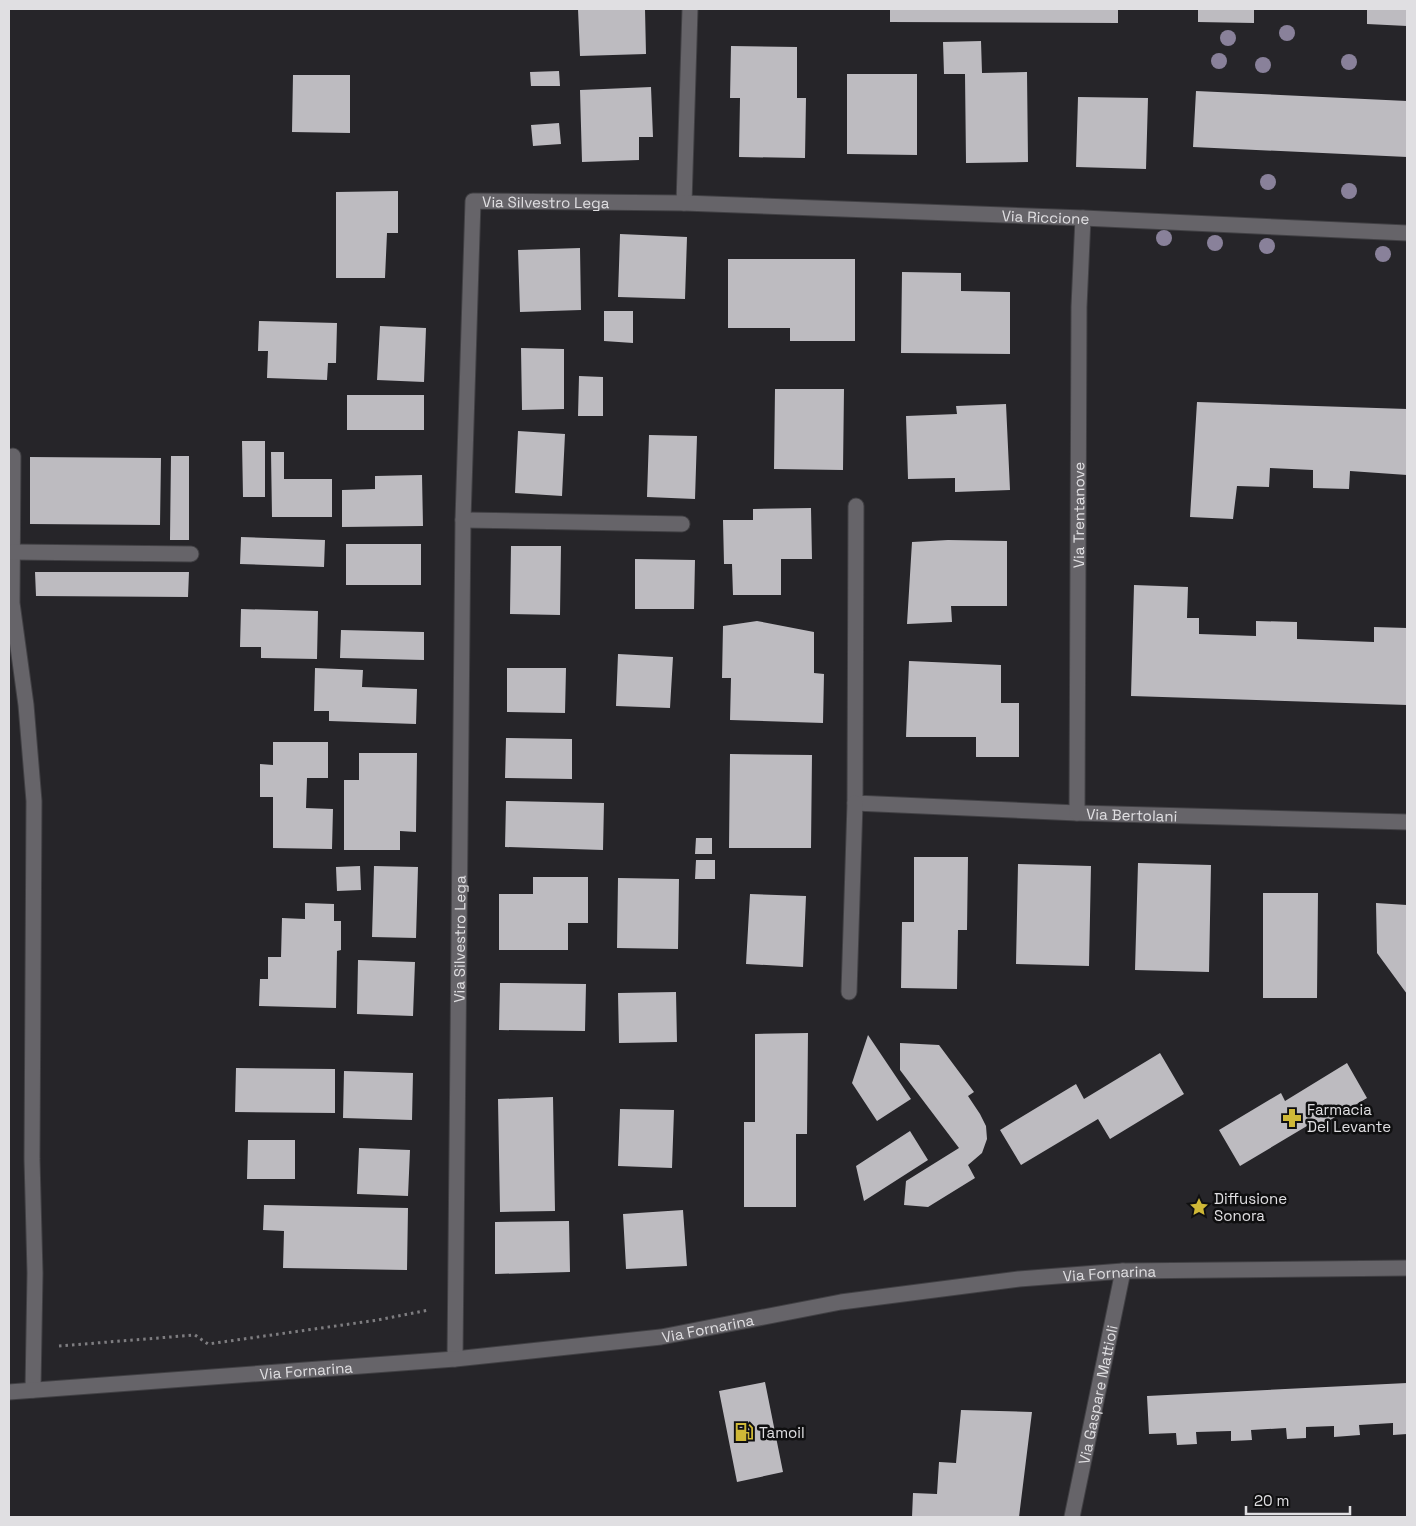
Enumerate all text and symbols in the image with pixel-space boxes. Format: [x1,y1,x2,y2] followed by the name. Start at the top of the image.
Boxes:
[482,192,610,212] street label: Via Silvestro Lega
[1001,205,1090,228] street label: Via Riccione
[1068,462,1088,568] street label: Via Trentanove
[1086,804,1178,825] street label: Via Bertolani
[449,875,469,1003] street label: Via Silvestro Lega
[1307,1100,1391,1136] place label: Farmacia Del Levante
[1281,1107,1303,1129] pharmacy icon: Farmacia Del Levante
[1214,1189,1287,1225] place label: Diffusione Sonora
[1188,1196,1210,1218] place icon: Diffusione Sonora
[1062,1261,1157,1285] street label: Via Fornarina
[660,1310,756,1346] street label: Via Fornarina
[1074,1323,1121,1466] street label: Via Gaspare Mattioli
[259,1357,354,1383] street label: Via Fornarina
[733,1421,755,1443] fuel station icon: Tamoil
[759,1423,805,1442] place label: Tamoil
[1246,1484,1350,1516] scale bar
[1254,1491,1289,1510] text: 20 m

